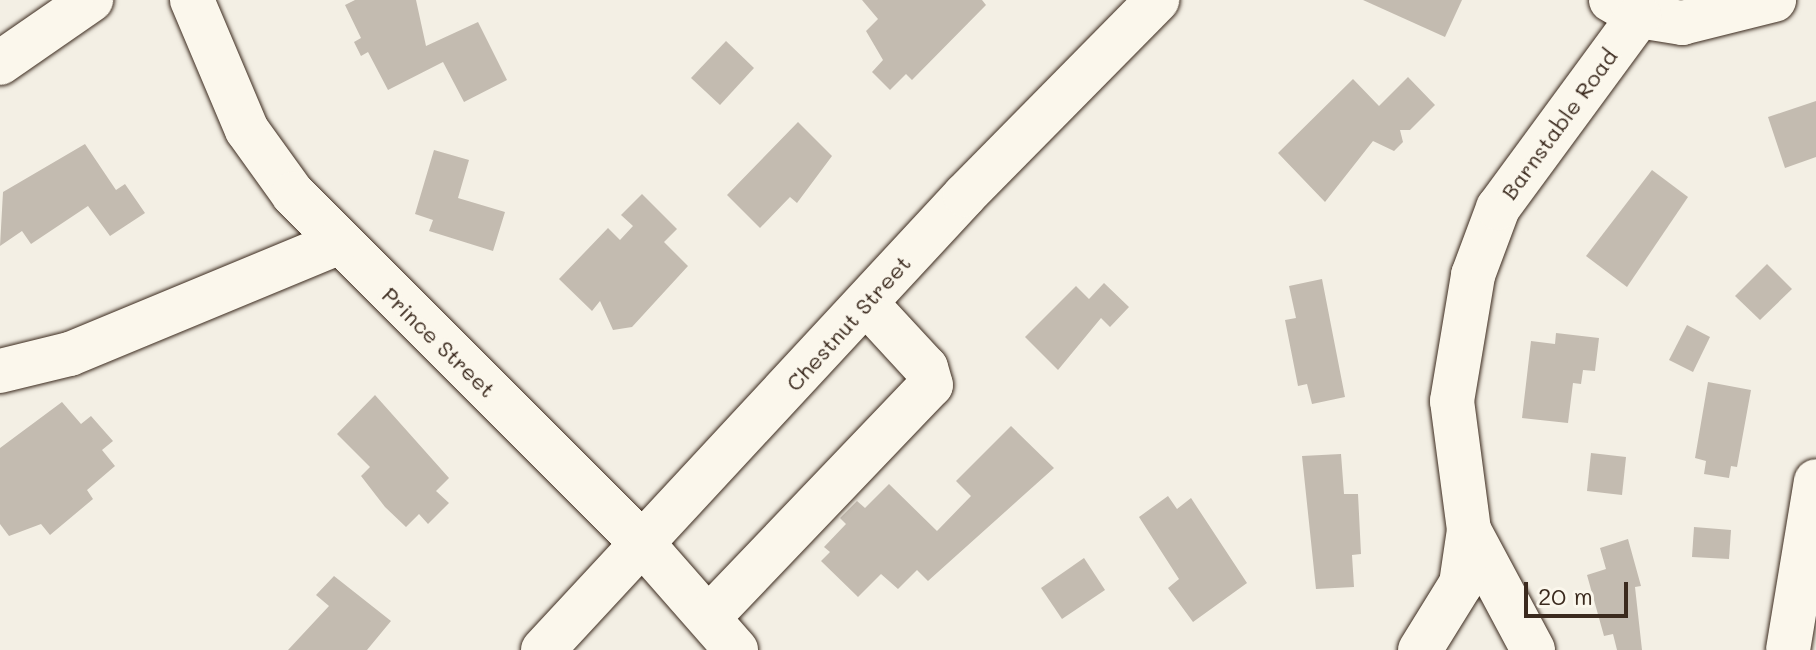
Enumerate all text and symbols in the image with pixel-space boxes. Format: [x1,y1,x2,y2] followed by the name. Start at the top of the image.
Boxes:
[1496,44,1622,204] street label: Barnstable Road
[780,250,916,396] street label: Chestnut Street
[377,281,501,403] street label: Prince Street
[1528,566,1632,616] scale bar
[1538,580,1593,611] text: 20 m

